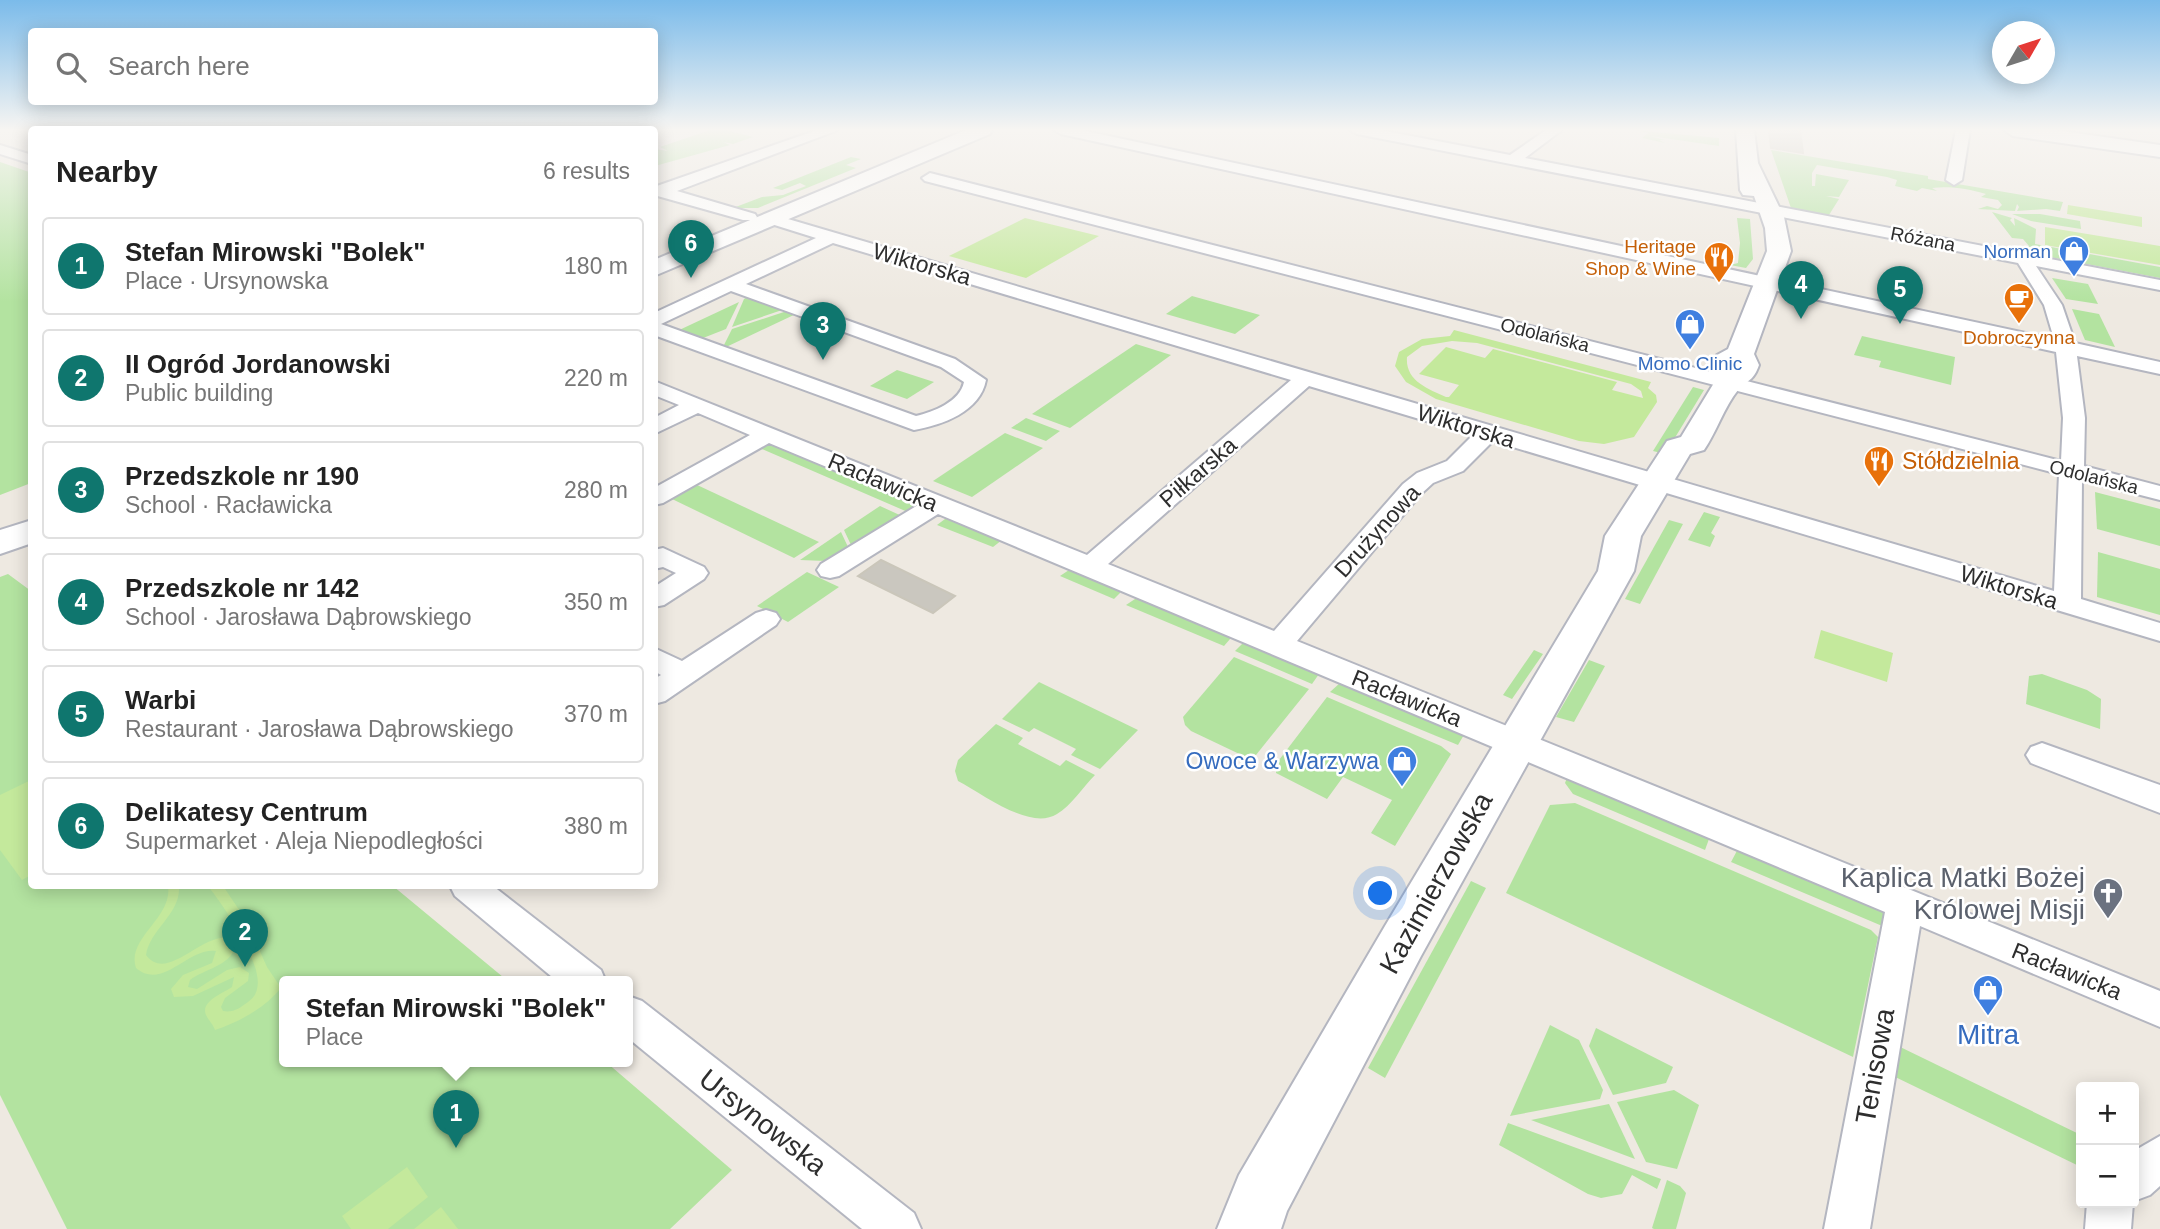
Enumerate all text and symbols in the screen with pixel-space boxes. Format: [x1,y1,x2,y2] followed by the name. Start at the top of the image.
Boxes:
[1992,21,2055,84] north arrow
[28,28,658,105] search box
[52,48,90,86] icon: search
[108,51,250,81] text: Search here
[56,155,158,188] text: Nearby
[543,158,630,184] text: 6 results
[668,220,714,278] pin: 6
[1889,222,1958,256] street label: Różana
[2057,234,2091,278] shop icon: Norman
[1585,236,1696,279] place label: Heritage Shop & Wine
[125,237,426,267] text: Stefan Mirowski "Bolek"
[870,238,974,290] street label: Wiktorska
[1702,240,1736,284] restaurant icon: Heritage Shop & Wine
[1983,241,2051,262] place label: Norman
[75,253,87,279] text: 1
[564,253,628,279] text: 180 m
[1778,261,1824,319] pin: 4
[1877,266,1923,324] pin: 5
[125,268,328,294] text: Place · Ursynowska
[2002,281,2036,325] cafe icon: Dobroczynna
[800,302,846,360] pin: 3
[1673,307,1707,351] shop icon: Momo Clinic
[1498,314,1592,356] street label: Odolańska
[1963,327,2075,348] place label: Dobroczynna
[125,349,391,379] text: II Ogród Jordanowski
[1638,353,1742,374] place label: Momo Clinic
[75,365,87,391] text: 2
[564,365,628,391] text: 220 m
[125,380,273,406] text: Public building
[1414,399,1518,453] street label: Wiktorska
[1154,431,1242,512] street label: Piłkarska
[1862,444,1896,488] restaurant icon: Stółdzielnia
[824,447,942,517] street label: Racławicka
[1902,448,2020,474] place label: Stółdzielnia
[2047,456,2141,498] street label: Odolańska
[125,461,359,491] text: Przedszkole nr 190
[75,477,87,503] text: 3
[564,477,628,503] text: 280 m
[1329,479,1425,582] street label: Drużynowa
[125,492,332,518] text: School · Racławicka
[1957,560,2061,614] street label: Wiktorska
[125,573,359,603] text: Przedszkole nr 142
[75,589,87,615] text: 4
[564,589,628,615] text: 350 m
[125,604,471,630] text: School · Jarosława Dąbrowskiego
[1348,664,1466,732] street label: Racławicka
[125,685,196,715] text: Warbi
[75,701,87,727] text: 5
[564,701,628,727] text: 370 m
[125,716,514,742] text: Restaurant · Jarosława Dąbrowskiego
[1385,744,1419,788] shop icon: Owoce & Warzywa
[1186,748,1379,774] place label: Owoce & Warzywa
[1373,787,1499,979] street label: Kazimierzowska
[125,797,368,827] text: Delikatesy Centrum
[75,813,87,839] text: 6
[564,813,628,839] text: 380 m
[125,828,483,854] text: Supermarket · Aleja Niepodległości
[1841,862,2085,925] place label: Kaplica Matki Bożej Królowej Misji
[1363,876,1397,910] your location
[2091,876,2125,920] church icon: Kaplica Matki Bożej Królowej Misji
[222,909,268,967] pin: 2
[2008,937,2126,1005] street label: Racławicka
[1971,973,2005,1017] shop icon: Mitra
[279,976,633,1067] popup
[306,993,606,1023] text: Stefan Mirowski "Bolek"
[1850,1005,1900,1126] street label: Tenisowa
[1957,1019,2020,1050] place label: Mitra
[306,1024,363,1050] text: Place
[693,1063,833,1181] street label: Ursynowska
[2076,1082,2139,1208] map controls
[2076,1082,2139,1145] button: +
[433,1090,479,1148] pin: 1
[2076,1145,2139,1208] button: −

